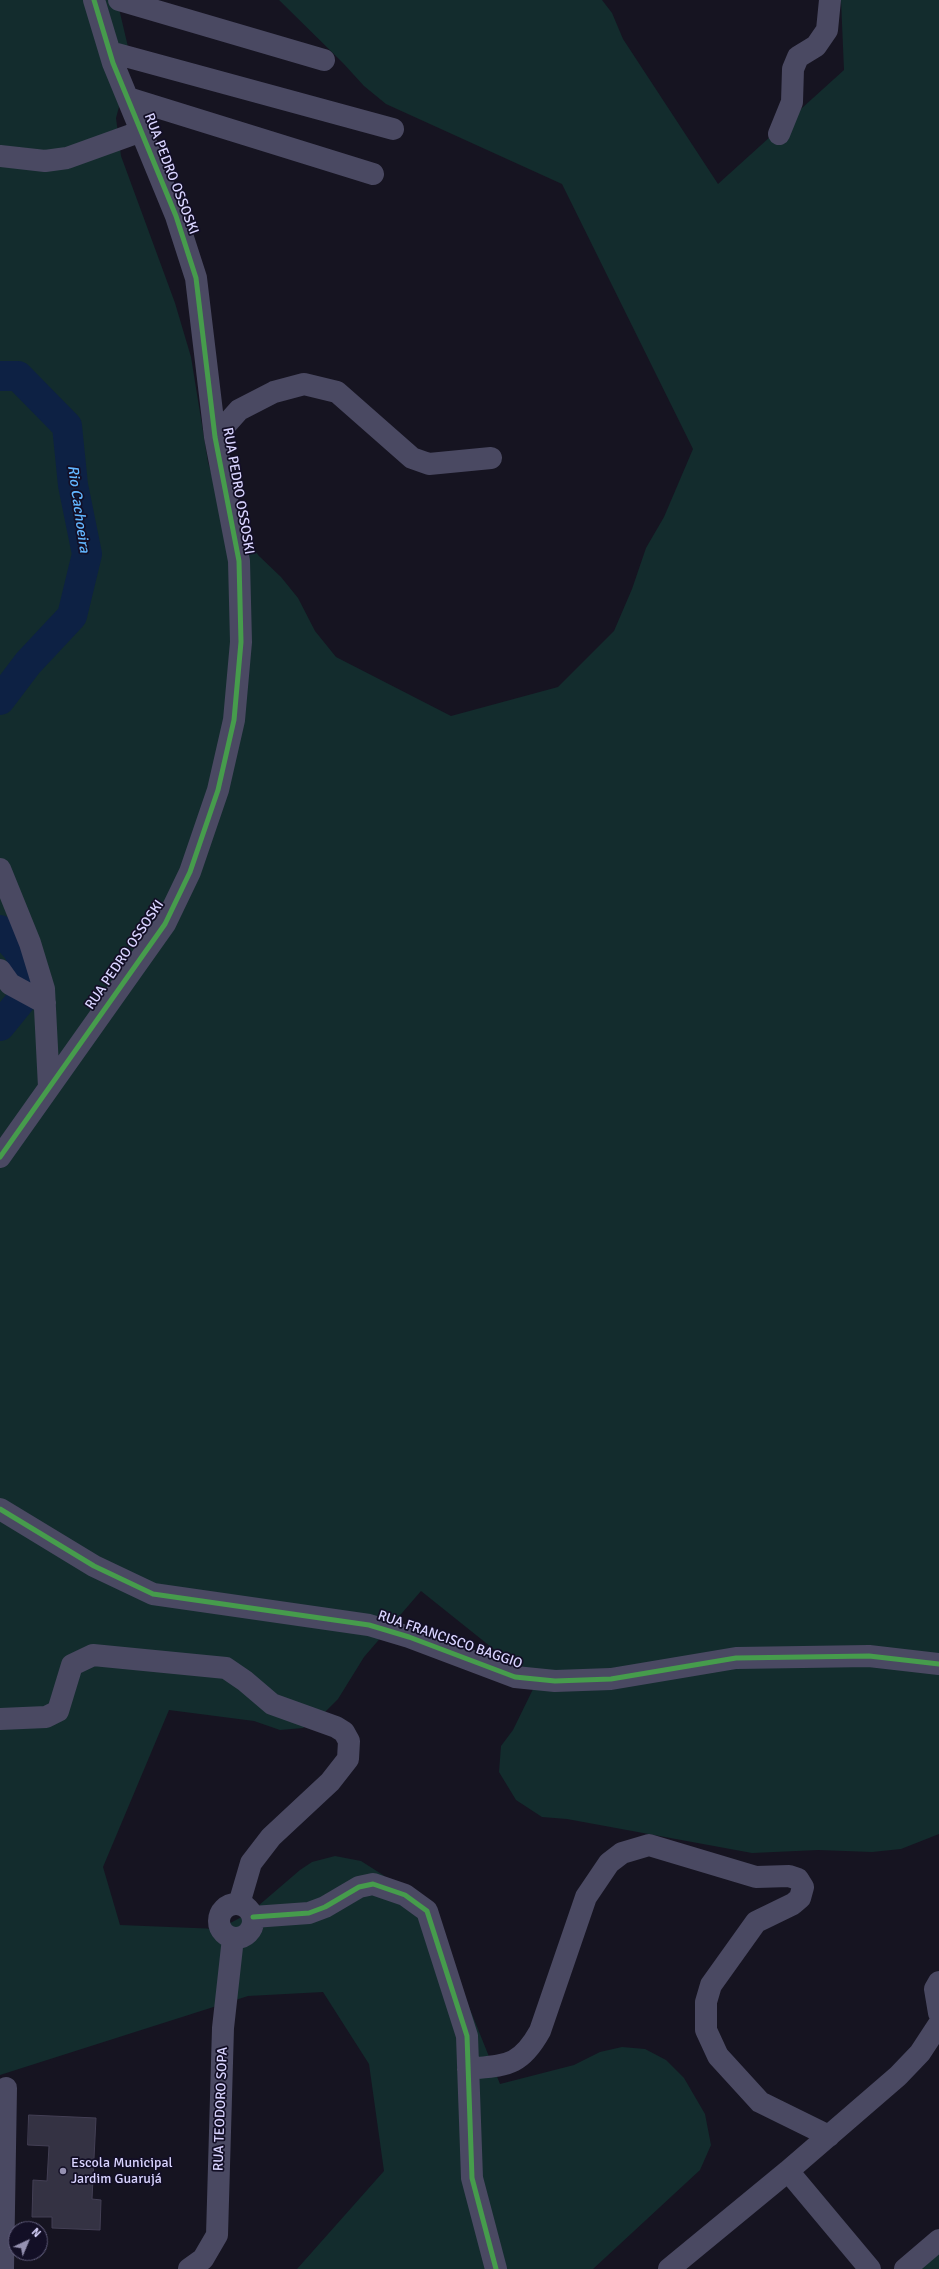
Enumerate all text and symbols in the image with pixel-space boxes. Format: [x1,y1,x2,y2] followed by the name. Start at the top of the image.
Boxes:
[140,111,202,237] street label: RUA PEDRO OSSOSKI
[219,426,257,556] street label: RUA PEDRO OSSOSKI
[63,464,93,554] water label: Rio Cachoeira
[82,897,168,1013] street label: RUA PEDRO OSSOSKI
[375,1607,525,1673] street label: RUA FRANCISCO BAGGIO
[210,2047,232,2171] street label: RUA TEODORO SOPA
[71,2155,173,2188] place label: Escola Municipal Jardim Guarujá
[58,2166,68,2176] marker: Escola Municipal Jardim Guarujá
[8,2221,48,2261] north arrow
[29,2225,43,2240] text: N

